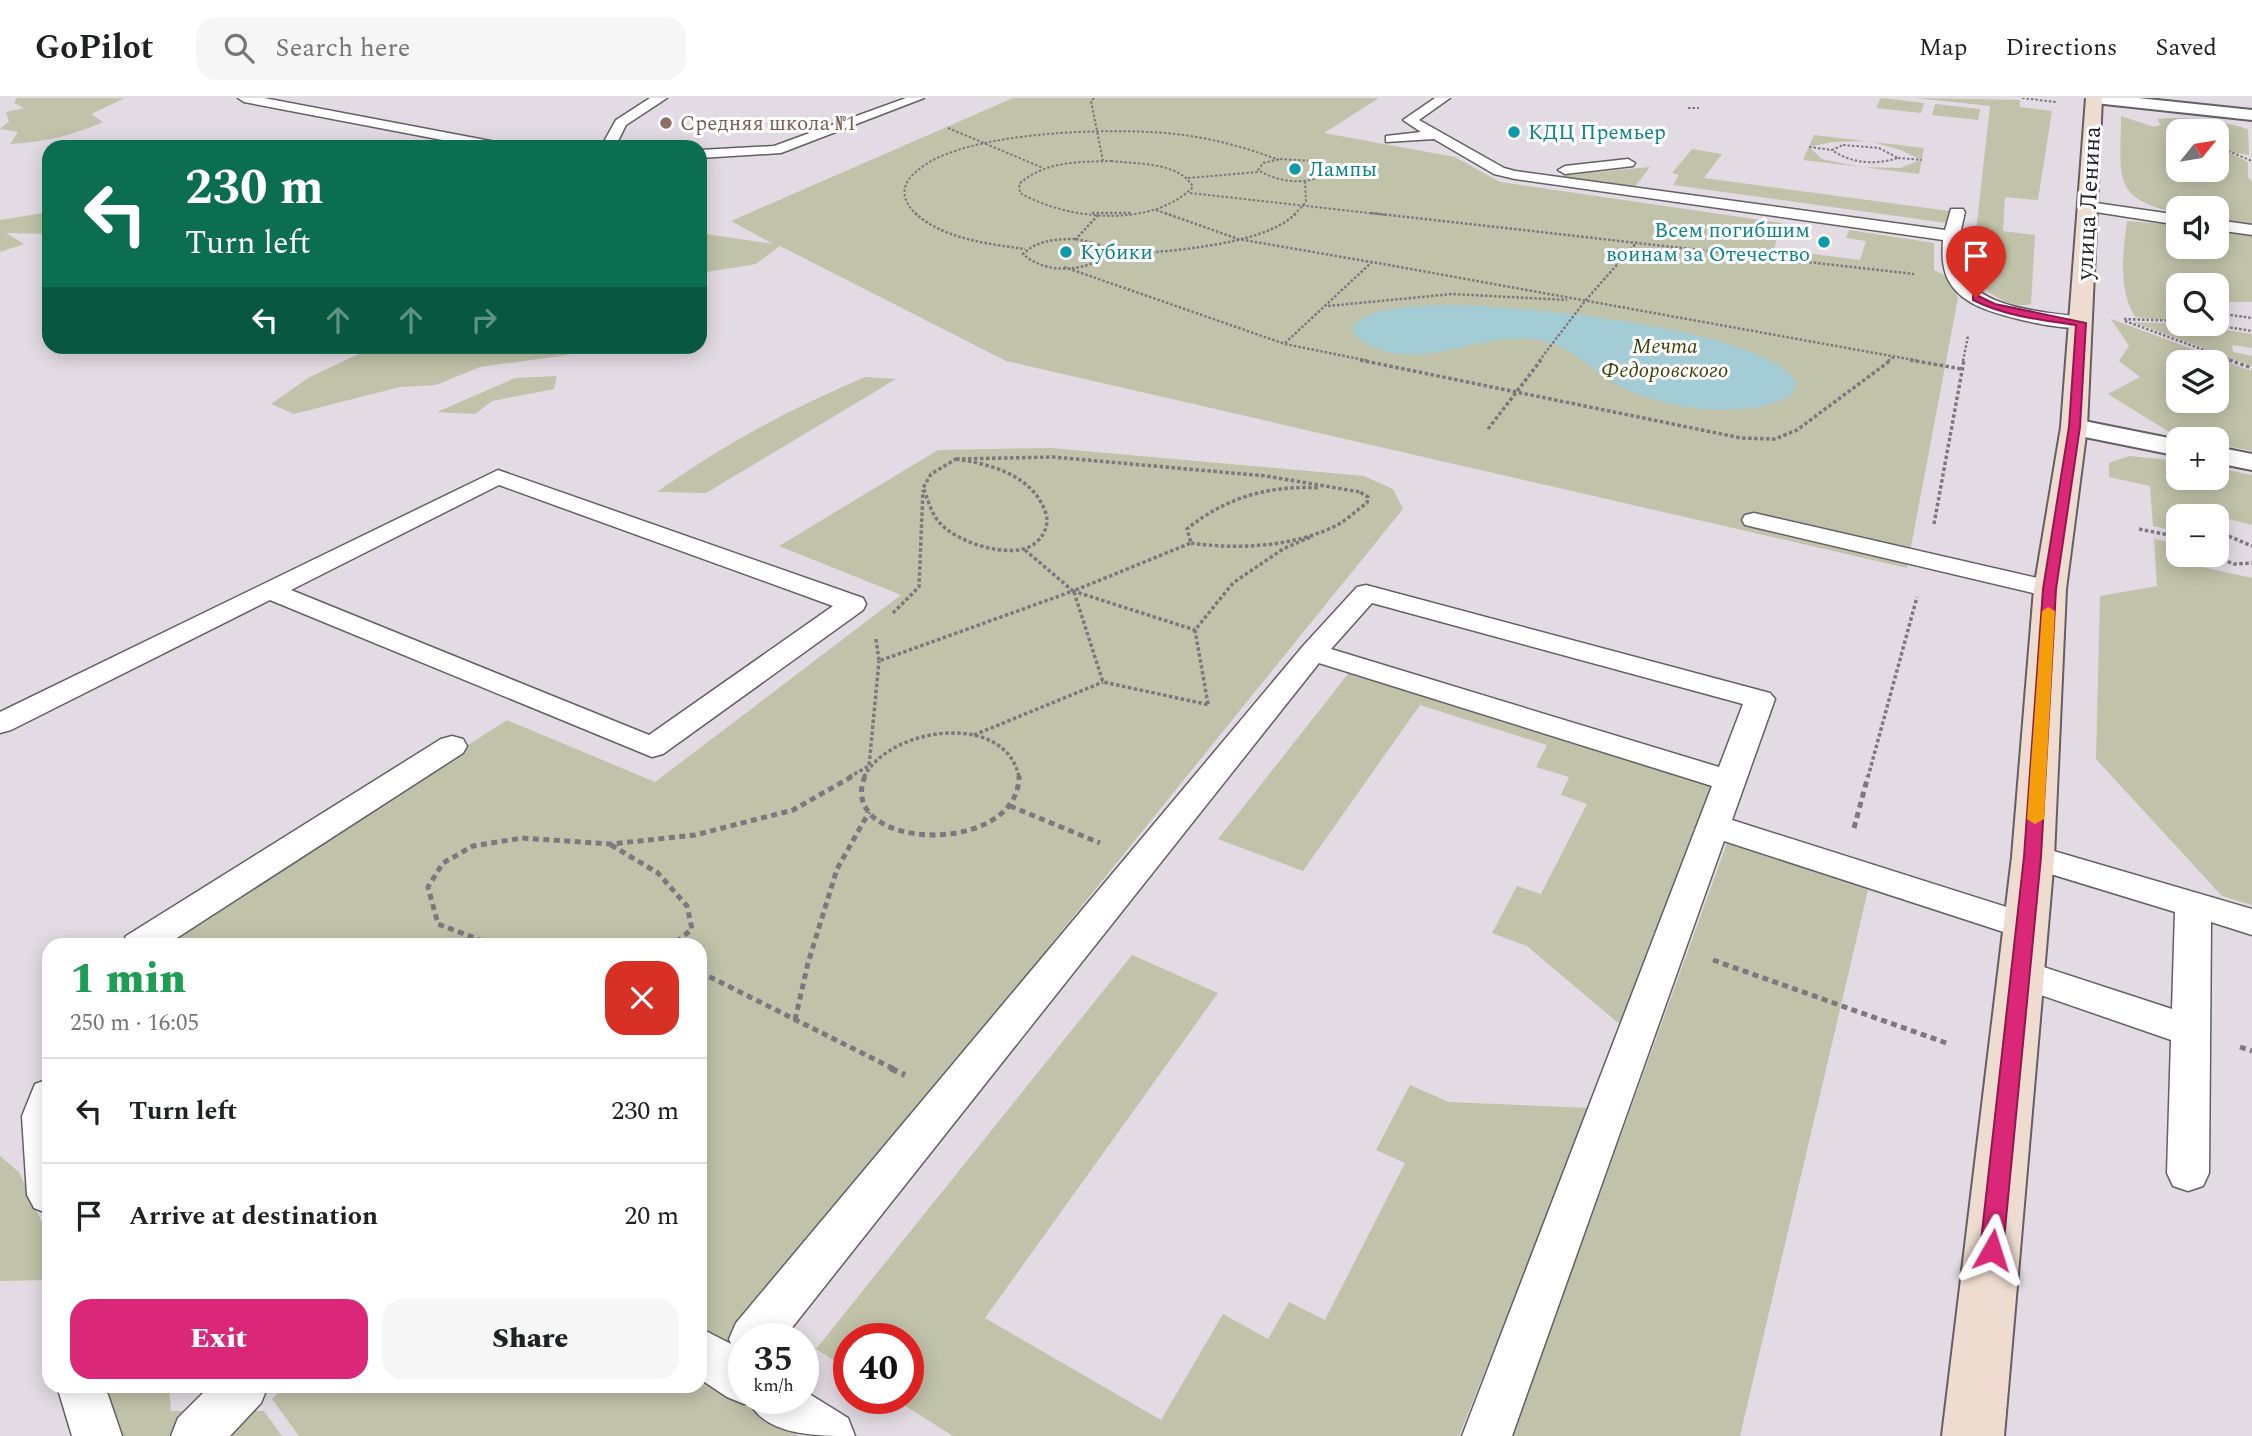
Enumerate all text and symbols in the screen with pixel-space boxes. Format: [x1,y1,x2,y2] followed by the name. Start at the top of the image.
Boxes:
[196,17,686,80] search box
[35,23,154,73] text: GoPilot
[276,28,410,68] text: Search here
[220,29,258,67] icon: search
[1919,30,1967,66] text: Map
[2005,30,2117,66] text: Directions
[2155,30,2217,66] text: Saved
[680,108,856,140] place label: Средняя школа №1
[658,115,674,131] marker: Средняя школа №1
[1528,117,1666,149] place label: КДЦ Премьер
[2166,119,2230,182] north arrow
[2166,119,2229,567] map controls
[1506,124,1522,140] marker: КДЦ Премьер
[2067,125,2111,282] street label: улица Ленина
[185,151,324,226] text: 230 m
[1309,154,1377,186] place label: Лампы
[1287,161,1303,177] marker: Лампы
[70,168,161,259] icon: left
[2166,196,2229,259] button: sound
[1606,215,1810,271] place label: Всем погибшим воинам за Отечество
[185,219,311,268] text: Turn left
[1946,226,2006,298] pin
[1816,234,1832,250] marker: Всем погибшим воинам за Отечество
[1080,237,1153,269] place label: Кубики
[1957,237,1995,275] icon: arrive
[1058,244,1074,260] marker: Кубики
[2166,273,2229,336] button: search
[246,301,284,339] icon: left
[319,301,357,339] icon: ahead
[392,301,430,339] icon: ahead
[465,301,503,339] icon: right
[1602,331,1728,387] park label: Мечта Федоровского
[2166,350,2229,413] button: layers
[2166,427,2229,490] button: +
[2166,504,2229,567] button: −
[70,948,186,1011] text: 1 min
[605,961,679,1035] button: close
[70,1006,199,1041] text: 250 m · 16:05
[129,1091,237,1131] text: Turn left
[611,1091,679,1131] text: 230 m
[70,1092,108,1130] icon: left
[129,1196,378,1236] text: Arrive at destination
[624,1196,679,1236] text: 20 m
[70,1197,108,1235] icon: arrive
[1955,1213,2029,1287] position arrow
[70,1299,368,1379] button: Exit
[382,1299,679,1379] button: Share
[833,1323,924,1414] speed limit sign: 40
[754,1333,793,1386] text: 35
[753,1372,794,1399] text: km/h

